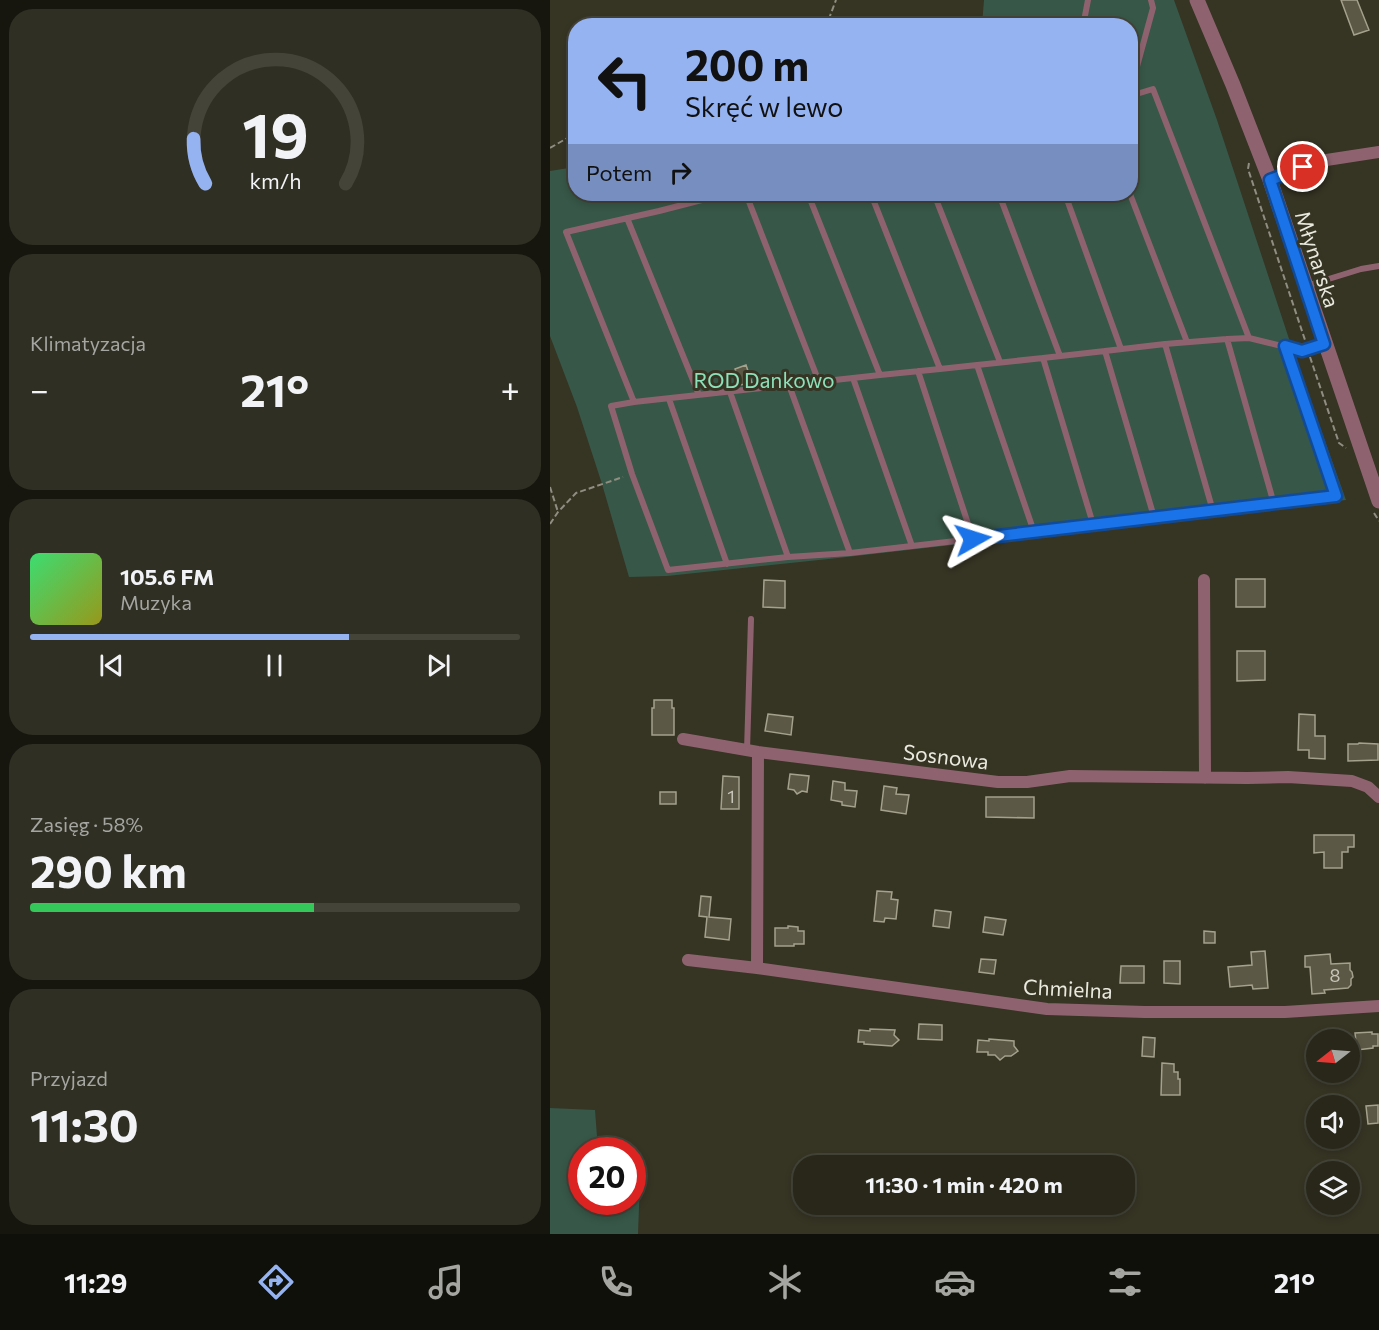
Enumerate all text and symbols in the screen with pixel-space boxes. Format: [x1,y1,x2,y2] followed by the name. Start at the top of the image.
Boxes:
[685,38,809,90] text: 200 m
[586,42,664,120] icon: left
[685,90,843,123] text: Skręć w lewo
[242,95,308,171] text: 19
[1277,141,1328,192] pin
[1286,150,1319,183] icon: arrive
[664,156,697,189] icon: right
[586,159,652,186] text: Potem
[249,167,301,193] text: km/h
[1291,208,1345,310] street label: Młynarska
[30,331,146,355] text: Klimatyzacja
[240,361,309,416] text: 21°
[694,367,834,392] park label: ROD Dankowo
[30,368,49,409] text: −
[501,368,520,409] text: +
[941,507,1005,571] position arrow
[120,563,214,590] text: 105.6 FM
[120,590,192,614] text: Muzyka
[95,649,128,682] icon: previous
[258,649,291,682] icon: pause
[422,649,455,682] icon: next
[902,738,990,774] street label: Sosnowa
[727,785,735,807] house number: 1
[30,812,143,836] text: Zasięg · 58%
[30,842,187,897] text: 290 km
[1330,964,1341,986] house number: 8
[1023,973,1113,1003] street label: Chmielna
[1306,1029,1360,1083] north arrow
[1306,1029,1360,1215] map controls
[30,1066,108,1090] text: Przyjazd
[1306,1095,1360,1149] button: sound
[30,1096,139,1151] text: 11:30
[568,1137,646,1215] speed limit sign: 20
[1306,1161,1360,1215] button: layers
[865,1171,1063,1198] text: 11:30 · 1 min · 420 m
[255,1261,297,1303] icon: directions
[425,1261,467,1303] icon: music
[595,1261,637,1303] icon: phone
[764,1261,806,1303] icon: climate
[934,1261,976,1303] icon: car
[1104,1261,1146,1303] icon: filters
[64,1266,127,1299] text: 11:29
[1274,1266,1315,1299] text: 21°

